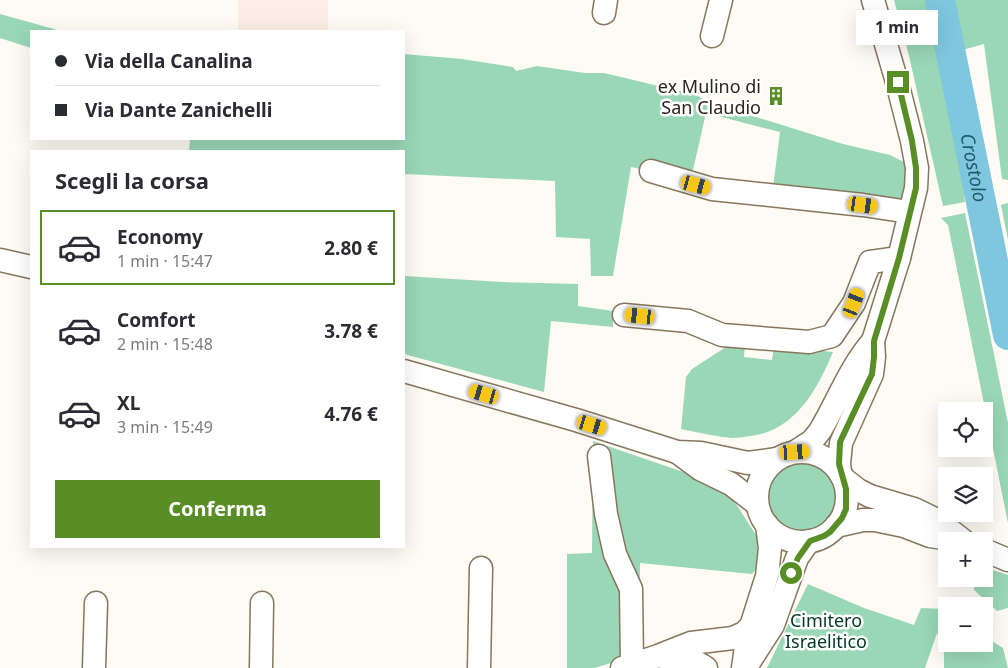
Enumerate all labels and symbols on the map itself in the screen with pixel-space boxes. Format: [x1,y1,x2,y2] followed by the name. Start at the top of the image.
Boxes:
[857,9,939,44] callout: 1 min
[887,71,909,93] route end
[658,74,761,119] place label: ex Mulino di San Claudio
[765,85,787,107] building icon: ex Mulino di San Claudio
[954,131,994,204] water label: Crostolo
[679,174,712,196] car
[847,195,878,215] car
[841,286,866,320] car
[624,307,655,325] car
[467,383,500,405] car
[575,413,608,437] car
[779,444,810,460] car
[780,562,802,584] route start
[785,608,867,653] park label: Cimitero Israelitico

